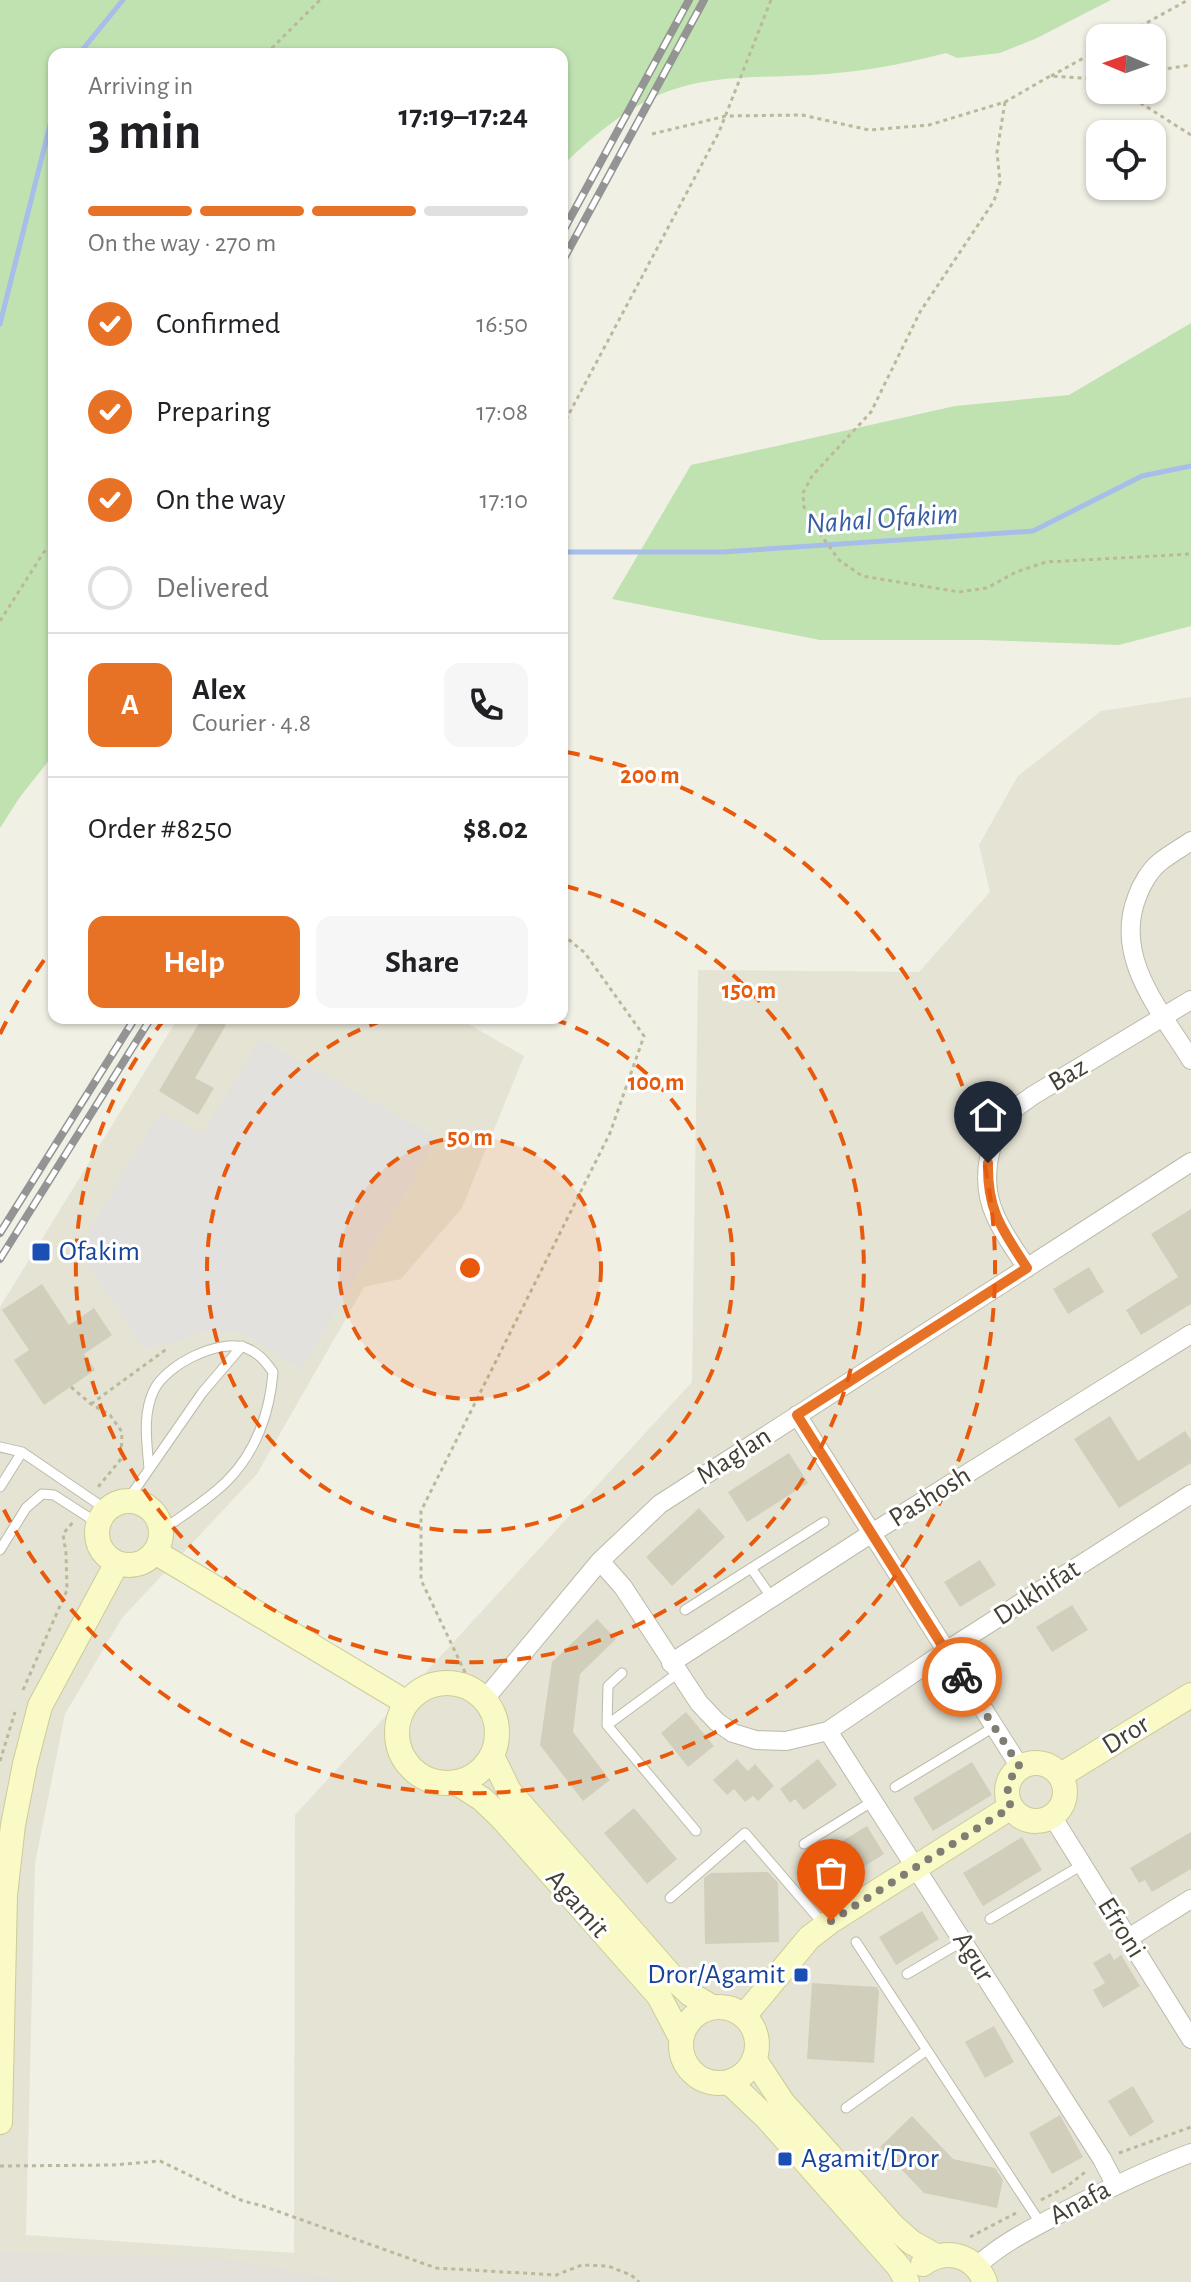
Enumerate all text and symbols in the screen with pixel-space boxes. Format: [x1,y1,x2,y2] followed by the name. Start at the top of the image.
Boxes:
[1086,24,1166,104] north arrow
[1086,24,1166,200] map controls
[88,73,193,99] text: Arriving in
[398,101,528,131] text: 17:19–17:24
[88,106,201,158] text: 3 min
[1086,120,1166,200] button: locate
[88,230,276,256] text: On the way · 270 m
[88,302,132,346] icon: check
[156,309,280,339] text: Confirmed
[476,311,528,337] text: 16:50
[88,390,132,434] icon: check
[156,397,271,427] text: Preparing
[476,399,528,425] text: 17:08
[88,478,132,522] icon: check
[156,485,285,515] text: On the way
[480,487,528,513] text: 17:10
[805,499,959,539] water label: Nahal Ofakim
[156,573,269,603] text: Delivered
[444,663,528,747] button: phone
[192,675,246,705] text: Alex
[121,690,139,720] text: A
[192,710,311,736] text: Courier · 4.8
[620,764,680,788] text: 200 m
[88,814,232,844] text: Order #8250
[463,814,528,844] text: $8.02
[88,916,300,1008] button: Help
[316,916,528,1008] button: Share
[722,979,776,1003] text: 150 m
[1044,1053,1092,1097] street label: Baz
[628,1071,684,1095] text: 100 m
[954,1081,1022,1163] pin
[966,1093,1010,1137] icon: home
[447,1126,493,1150] text: 50 m
[59,1238,140,1266] place label: Ofakim
[30,1241,52,1263] marker: Ofakim
[456,1254,484,1282] centre of rings
[692,1422,776,1490] street label: Maglan
[884,1461,976,1533] street label: Pashosh
[989,1555,1085,1631] street label: Dukhifat
[922,1637,1002,1717] courier
[940,1655,984,1699] icon: bike
[1098,1710,1154,1760] street label: Dror
[797,1839,865,1921] pin
[809,1851,853,1895] icon: bag
[540,1865,614,1944] street label: Agamit
[1092,1893,1150,1963] street label: Efroni
[947,1927,999,1987] street label: Agur
[647,1961,785,1989] place label: Dror/Agamit
[792,1966,810,1984] marker: Dror/Agamit
[801,2145,939,2173] place label: Agamit/Dror
[776,2150,794,2168] marker: Agamit/Dror
[1045,2176,1115,2230] street label: Anafa

